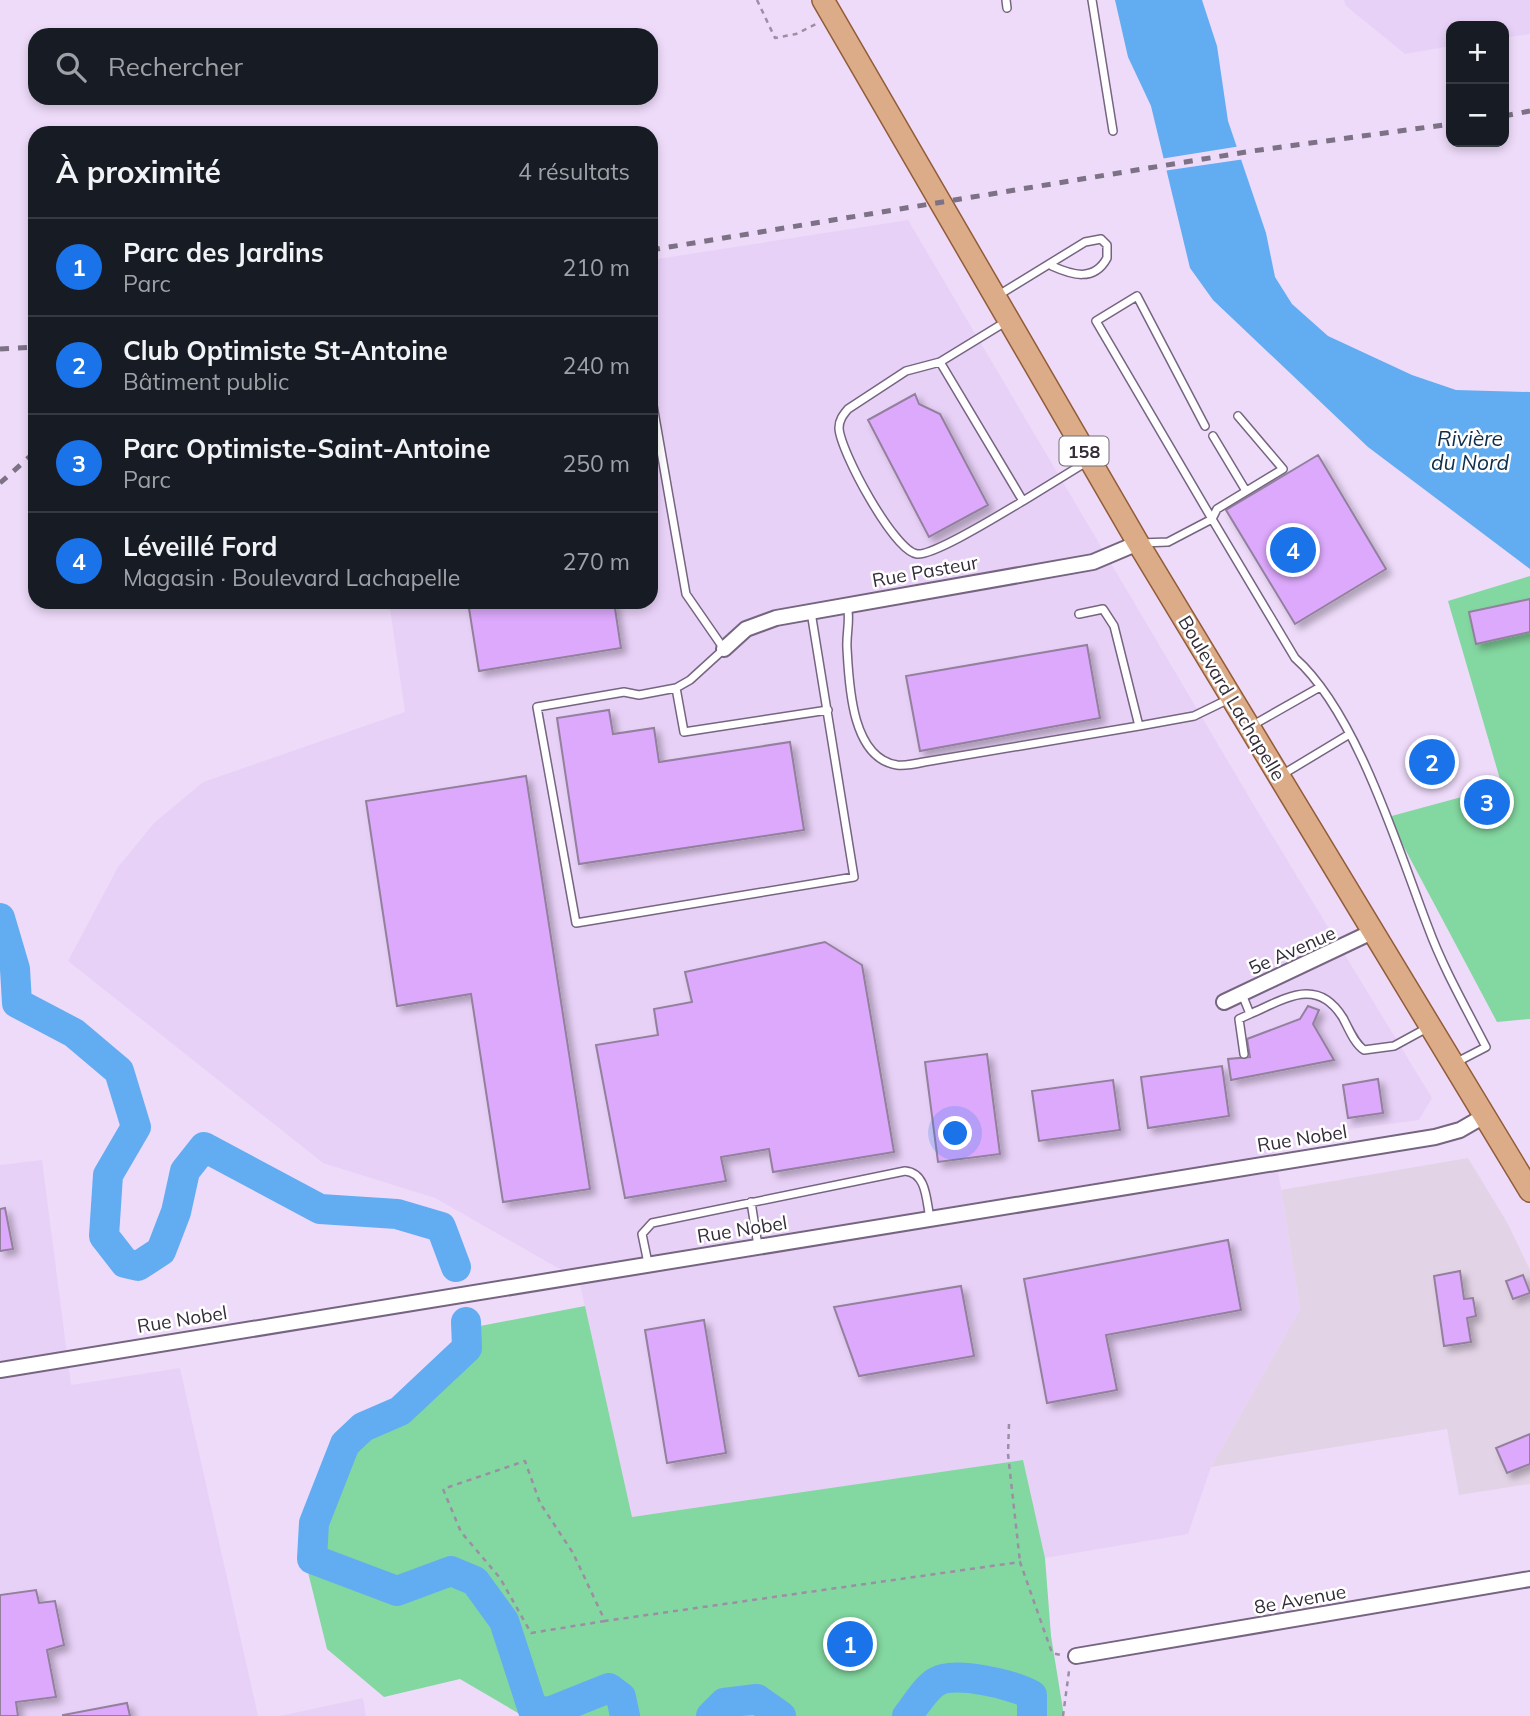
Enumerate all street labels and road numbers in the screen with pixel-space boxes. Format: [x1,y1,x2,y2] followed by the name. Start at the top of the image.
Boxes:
[1060,436,1108,466] road number: 158
[870,550,980,592] street label: Rue Pasteur
[1173,611,1291,785] street label: Boulevard Lachapelle
[1245,920,1339,980] street label: 5e Avenue
[1255,1119,1349,1157] street label: Rue Nobel
[695,1210,789,1248] street label: Rue Nobel
[135,1300,229,1338] street label: Rue Nobel
[1252,1579,1348,1619] street label: 8e Avenue

